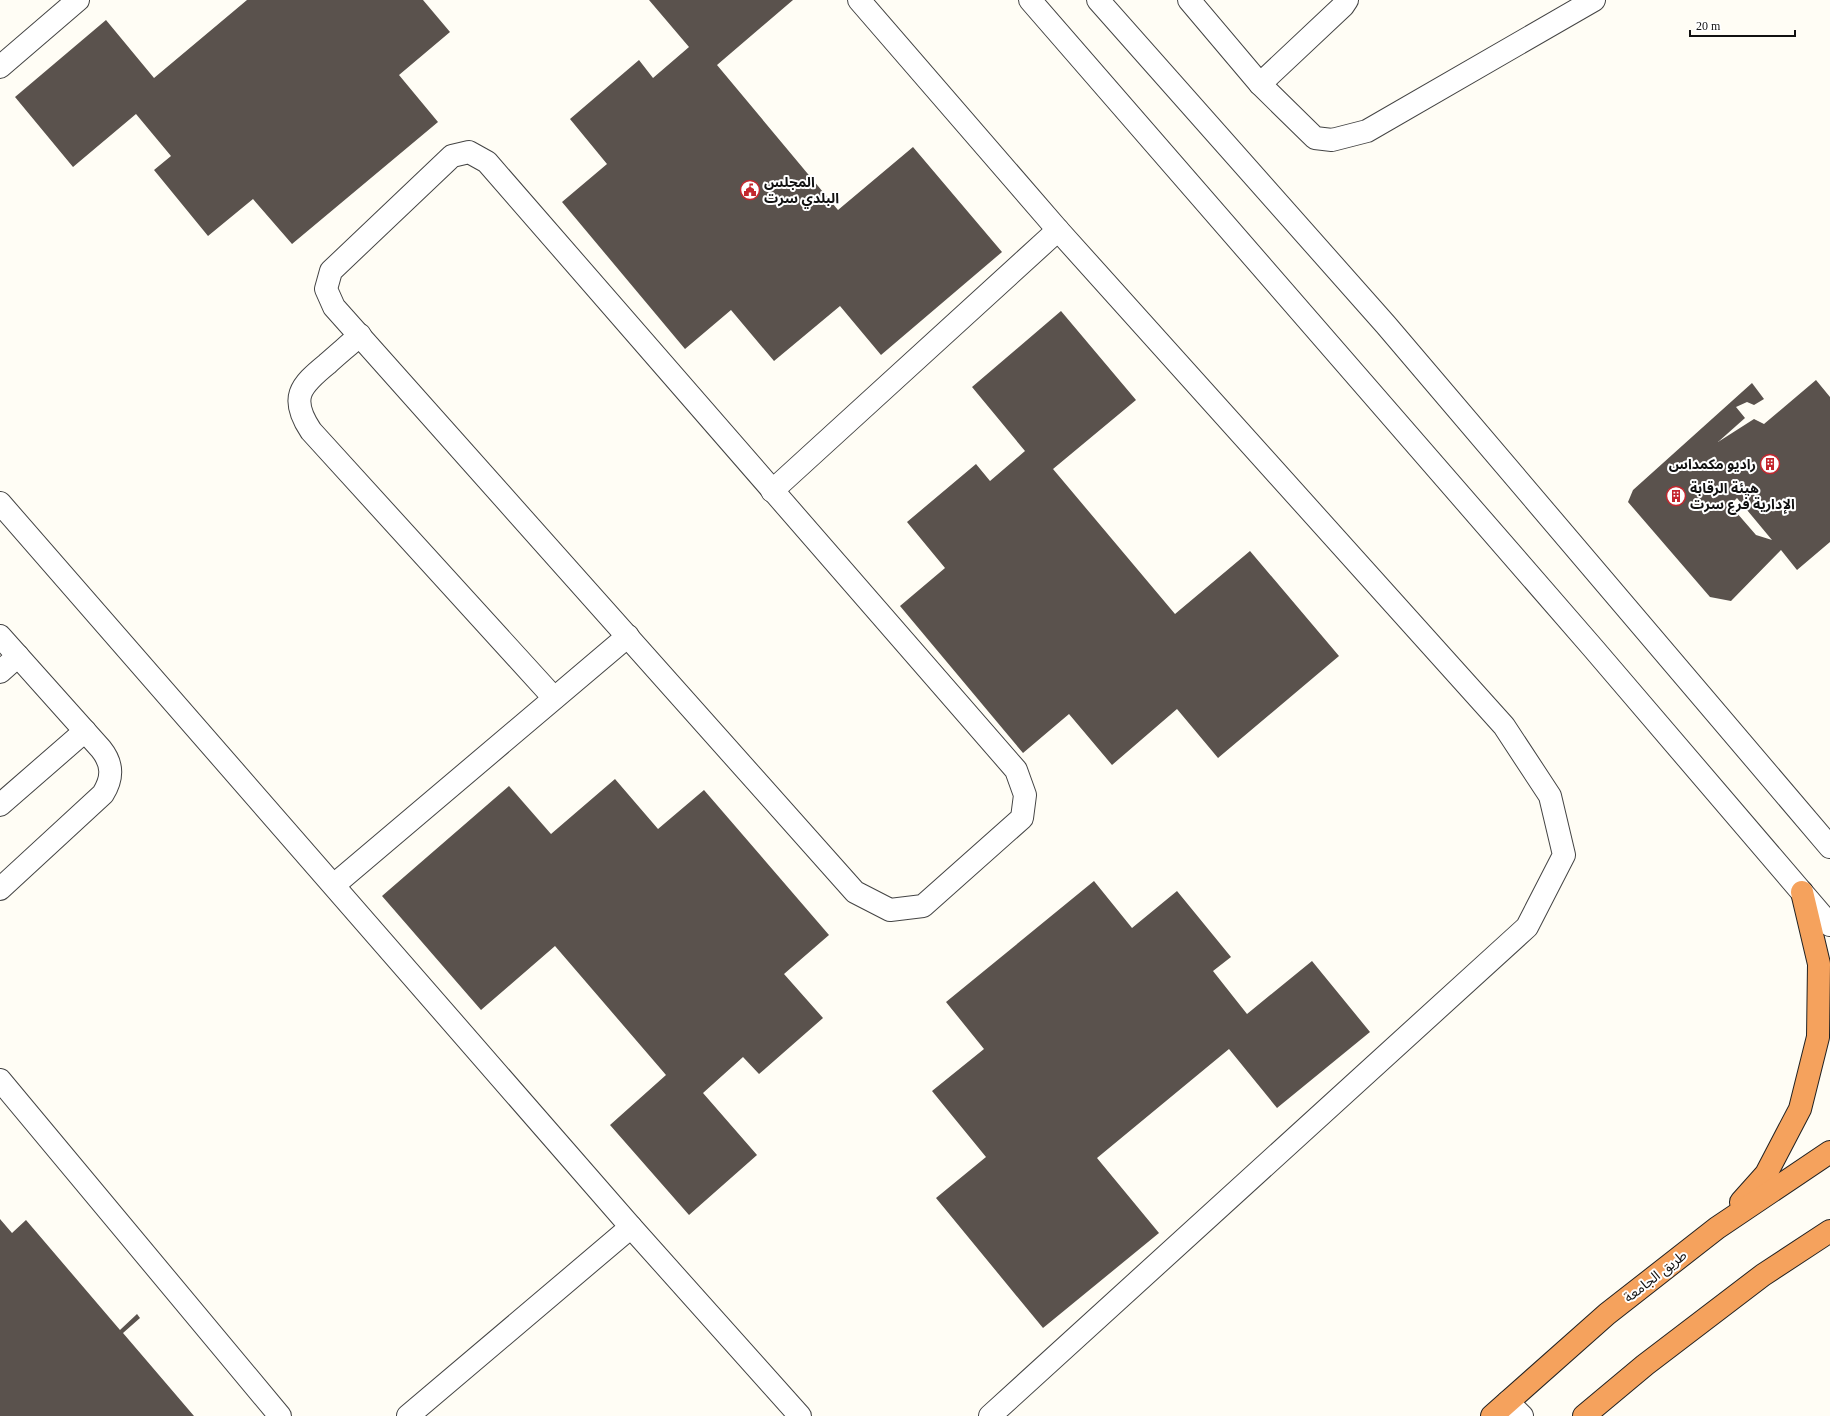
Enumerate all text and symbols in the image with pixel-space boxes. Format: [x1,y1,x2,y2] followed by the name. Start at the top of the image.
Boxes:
[1690,12,1795,38] scale bar
[1696,19,1721,33] text: 20 m
[764,175,839,209] place label: المجلس البلدي سرت
[739,179,761,201] public building icon: المجلس البلدي سرت
[1759,453,1781,475] building icon: راديو مكمداس
[1669,457,1756,473] place label: راديو مكمداس
[1690,481,1795,515] place label: هيئة الرقابة الإدارية فرع سرت
[1665,485,1687,507] building icon: هيئة الرقابة الإدارية فرع سرت
[1621,1247,1691,1307] street label: طريق الجامعة

